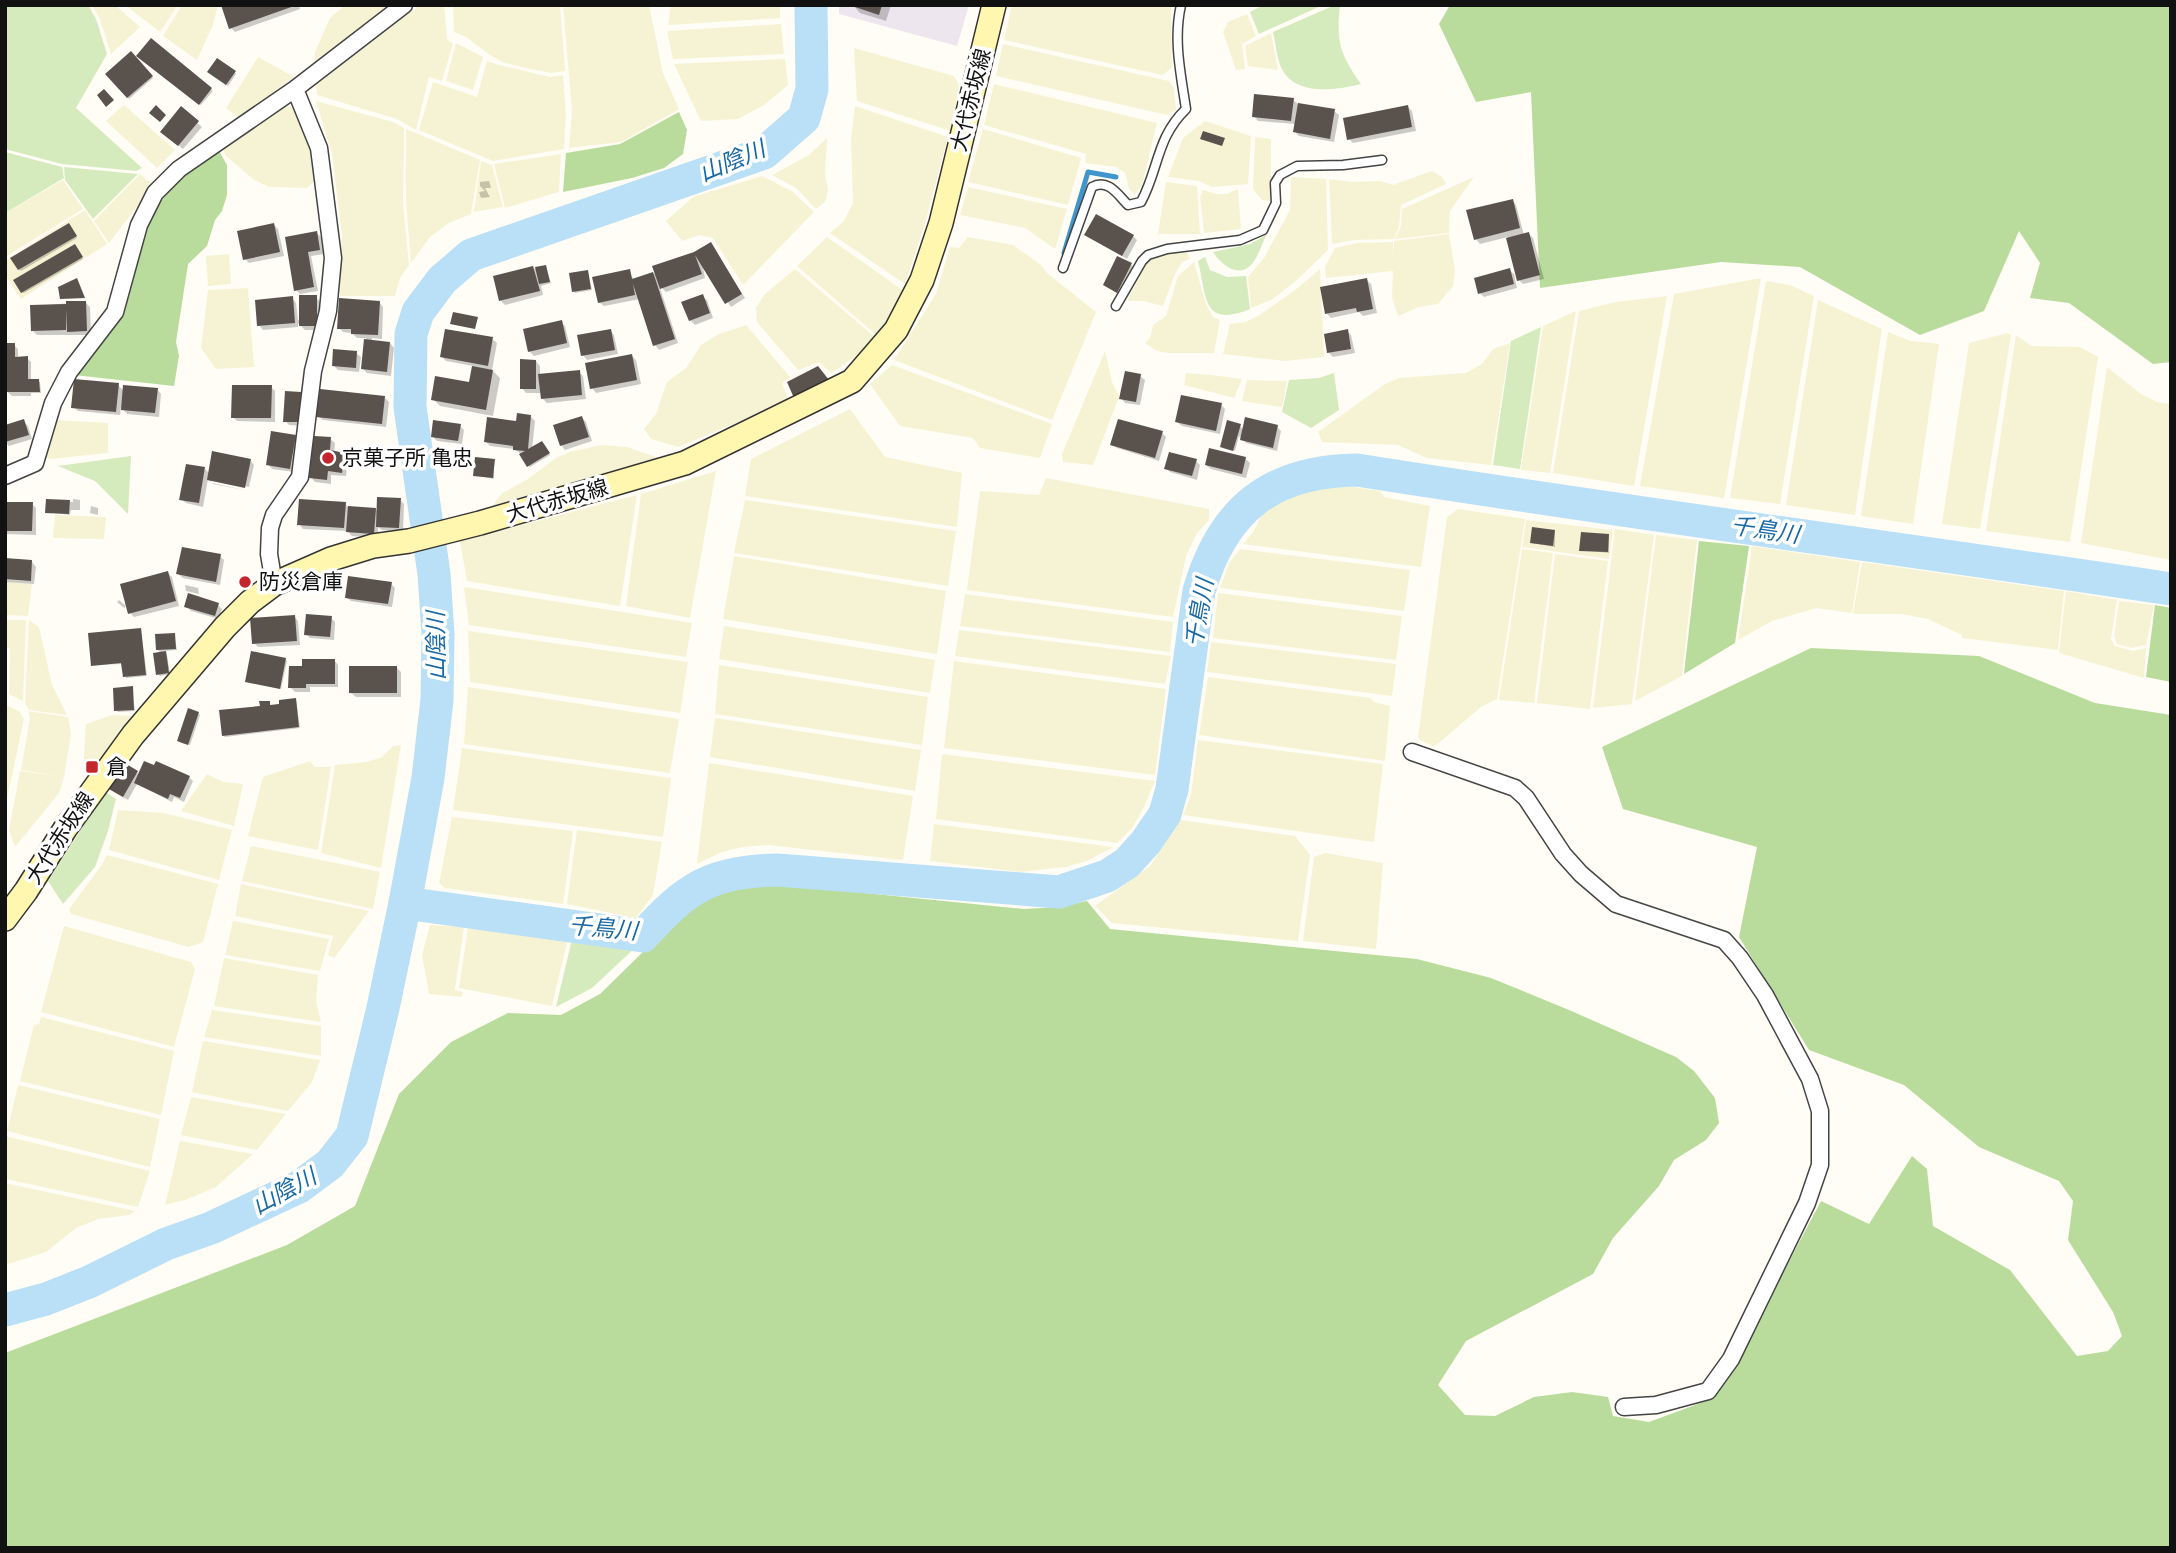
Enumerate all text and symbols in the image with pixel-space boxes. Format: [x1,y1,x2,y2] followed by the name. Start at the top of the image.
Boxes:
[947,46,995,154] street label: 大代赤坂線
[695,134,772,187] water label: 山陰川
[342,446,473,470] place label: 京菓子所 亀忠
[320,450,336,466] marker: 京菓子所 亀忠
[503,475,611,527] street label: 大代赤坂線
[1729,512,1804,549] water label: 千鳥川
[259,570,343,594] place label: 防災倉庫
[237,574,253,590] marker: 防災倉庫
[1180,574,1219,649] water label: 千鳥川
[422,608,451,681] water label: 山陰川
[106,755,127,779] place label: 倉
[84,759,100,775] marker: 倉
[21,787,99,889] street label: 大代赤坂線
[567,912,641,945] water label: 千鳥川
[248,1161,324,1220] water label: 山陰川

